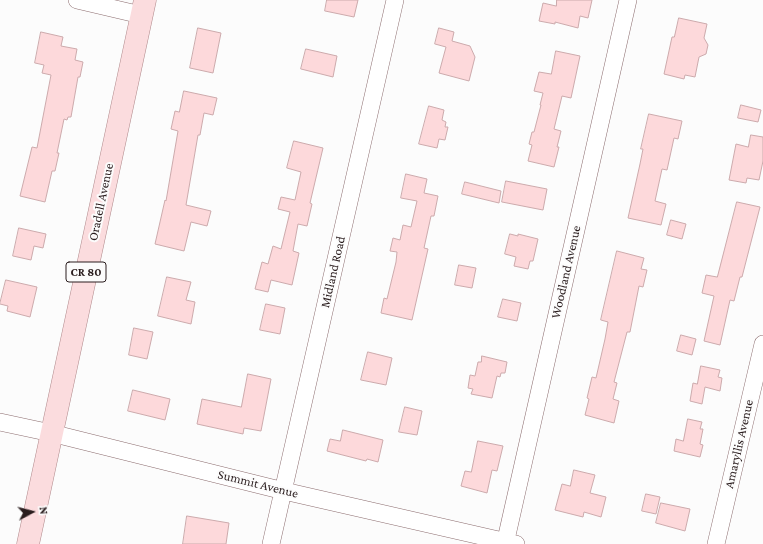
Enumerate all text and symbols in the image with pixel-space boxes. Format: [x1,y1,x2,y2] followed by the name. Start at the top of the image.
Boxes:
[85,162,117,242] street label: Oradell Avenue
[548,224,584,320] street label: Woodland Avenue
[317,235,349,309] street label: Midland Road
[66,262,106,282] road number: CR 80
[721,398,757,490] street label: Amaryllis Avenue
[216,466,300,502] street label: Summit Avenue
[12,492,52,532] north arrow
[37,506,50,515] text: N

